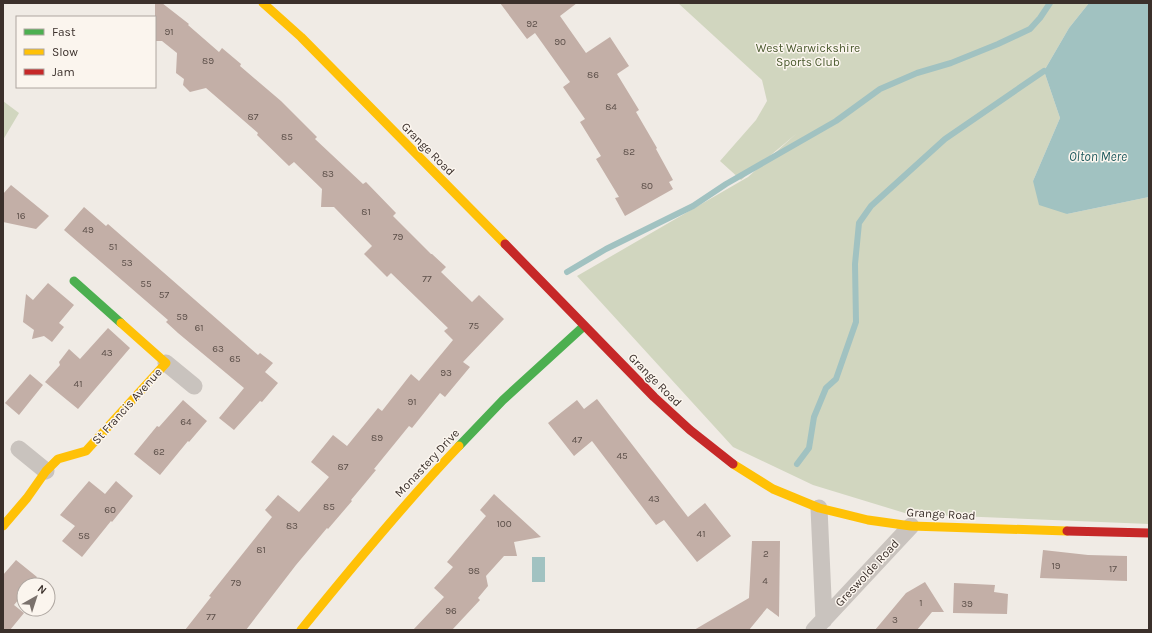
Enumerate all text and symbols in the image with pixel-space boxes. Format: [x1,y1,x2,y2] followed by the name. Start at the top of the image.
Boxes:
[16,16,156,88] legend
[526,18,538,30] house number: 92
[52,25,76,39] text: Fast
[164,26,174,38] house number: 91
[554,36,566,48] house number: 90
[756,41,860,69] park label: West Warwickshire Sports Club
[52,45,78,59] text: Slow
[202,55,214,67] house number: 89
[52,65,75,79] text: Jam
[587,69,599,81] house number: 86
[605,101,617,113] house number: 84
[248,111,259,123] house number: 87
[399,120,457,178] street label: Grange Road
[281,131,293,143] house number: 85
[623,146,635,158] house number: 82
[1069,149,1127,164] water label: Olton Mere
[322,168,334,180] house number: 83
[641,180,653,192] house number: 80
[361,206,371,218] house number: 81
[16,210,26,222] house number: 16
[82,224,94,236] house number: 49
[393,231,403,243] house number: 79
[109,241,117,253] house number: 51
[121,257,133,269] house number: 53
[422,273,432,285] house number: 77
[140,278,152,290] house number: 55
[159,289,169,301] house number: 57
[176,311,188,323] house number: 59
[469,320,480,332] house number: 75
[194,322,204,334] house number: 61
[212,343,224,355] house number: 63
[101,347,113,359] house number: 43
[626,351,684,409] street label: Grange Road
[229,353,241,365] house number: 65
[89,365,165,447] street label: St Francis Avenue
[440,367,452,379] house number: 93
[74,378,82,390] house number: 41
[407,396,417,408] house number: 91
[180,416,192,428] house number: 64
[392,426,462,500] street label: Monastery Drive
[371,432,383,444] house number: 89
[572,434,582,446] house number: 47
[153,446,165,458] house number: 62
[616,450,628,462] house number: 45
[338,461,349,473] house number: 87
[648,493,660,505] house number: 43
[323,501,335,513] house number: 85
[104,504,116,516] house number: 60
[906,505,976,523] street label: Grange Road
[496,518,512,530] house number: 100
[286,520,298,532] house number: 83
[697,528,705,540] house number: 41
[78,530,90,542] house number: 58
[832,536,902,610] street label: Greswolde Road
[256,544,266,556] house number: 81
[763,548,769,560] house number: 2
[1051,560,1061,572] house number: 19
[1109,563,1117,575] house number: 17
[468,565,480,577] house number: 98
[762,575,768,587] house number: 4
[16,577,56,617] north arrow
[231,577,241,589] house number: 79
[35,582,49,597] text: N
[919,597,923,609] house number: 1
[961,598,973,610] house number: 39
[445,605,457,617] house number: 96
[206,611,216,623] house number: 77
[892,614,898,626] house number: 3

